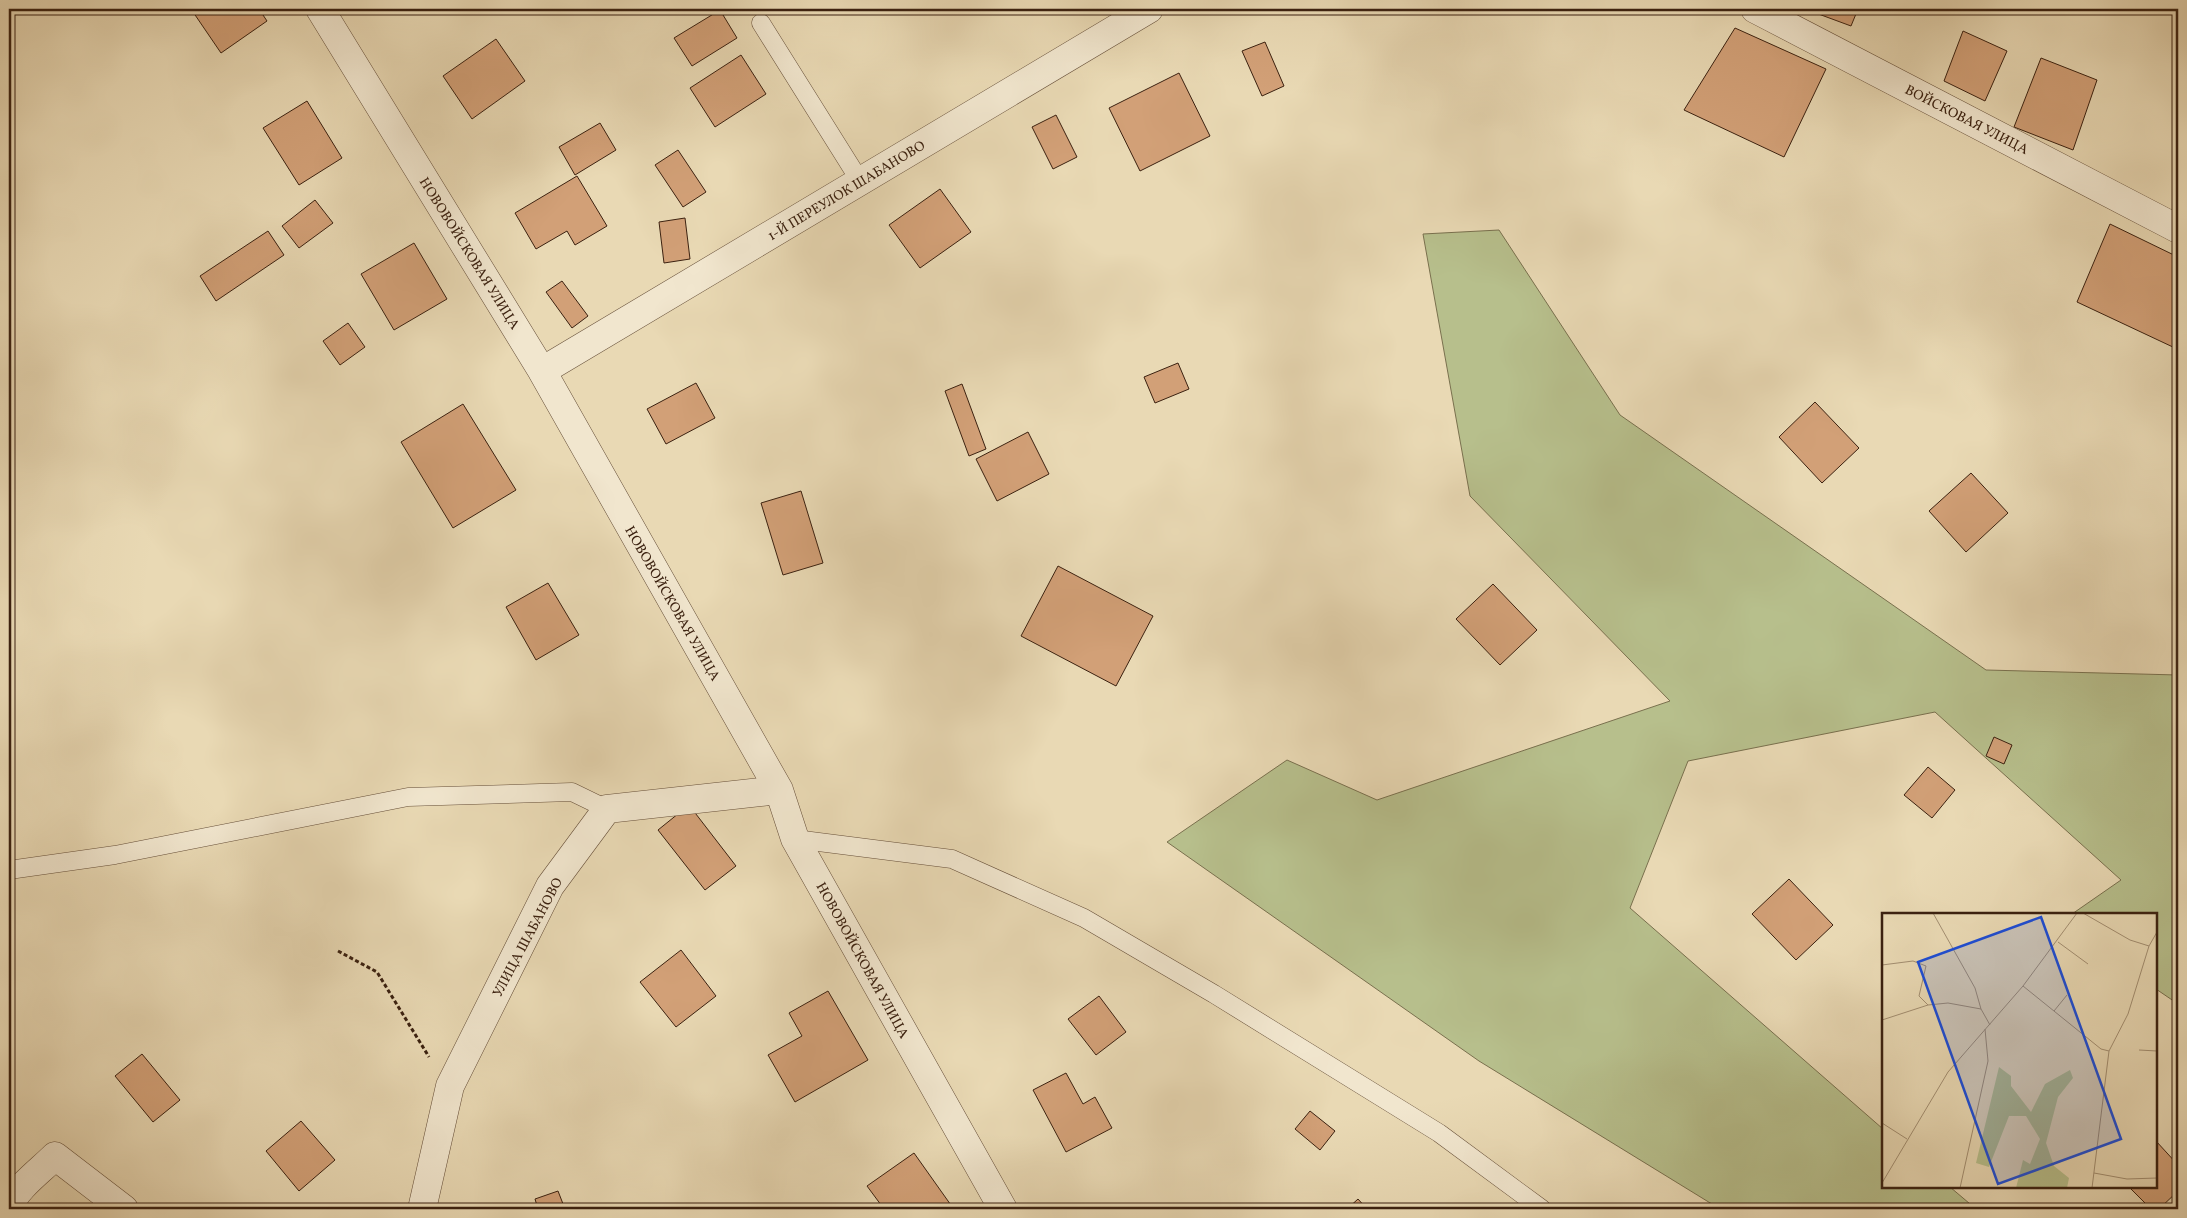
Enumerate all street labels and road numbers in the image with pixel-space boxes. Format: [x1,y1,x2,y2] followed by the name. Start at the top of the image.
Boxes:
[1901,80,2032,160] street label: ВОЙСКОВАЯ УЛИЦА
[764,136,929,246] street label: 1-Й ПЕРЕУЛОК ШАБАНОВО
[414,174,524,334] street label: НОВОВОЙСКОВАЯ УЛИЦА
[619,522,725,685] street label: НОВОВОЙСКОВАЯ УЛИЦА
[489,875,568,1001] street label: УЛИЦА ШАБАНОВО
[811,879,914,1042] street label: НОВОВОЙСКОВАЯ УЛИЦА

